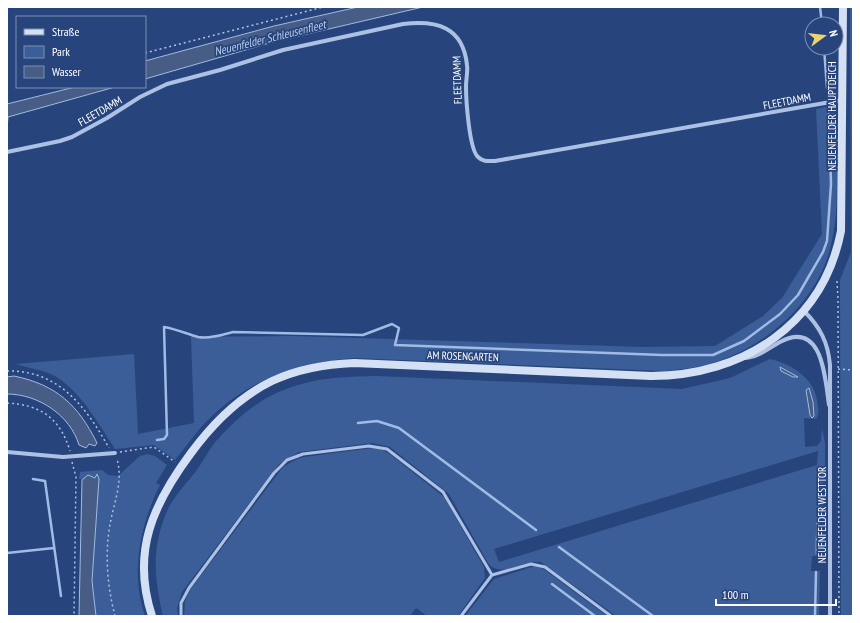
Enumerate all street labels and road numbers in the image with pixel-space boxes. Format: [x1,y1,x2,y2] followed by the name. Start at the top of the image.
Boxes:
[449,56,465,104] street label: FLEETDAMM
[825,61,839,171] street label: NEUENFELDER HAUPTDEICH
[762,90,812,112] street label: FLEETDAMM
[76,93,124,129] street label: FLEETDAMM
[427,348,499,364] street label: AM ROSENGARTEN
[815,467,829,563] street label: NEUENFELDER WESTTOR

